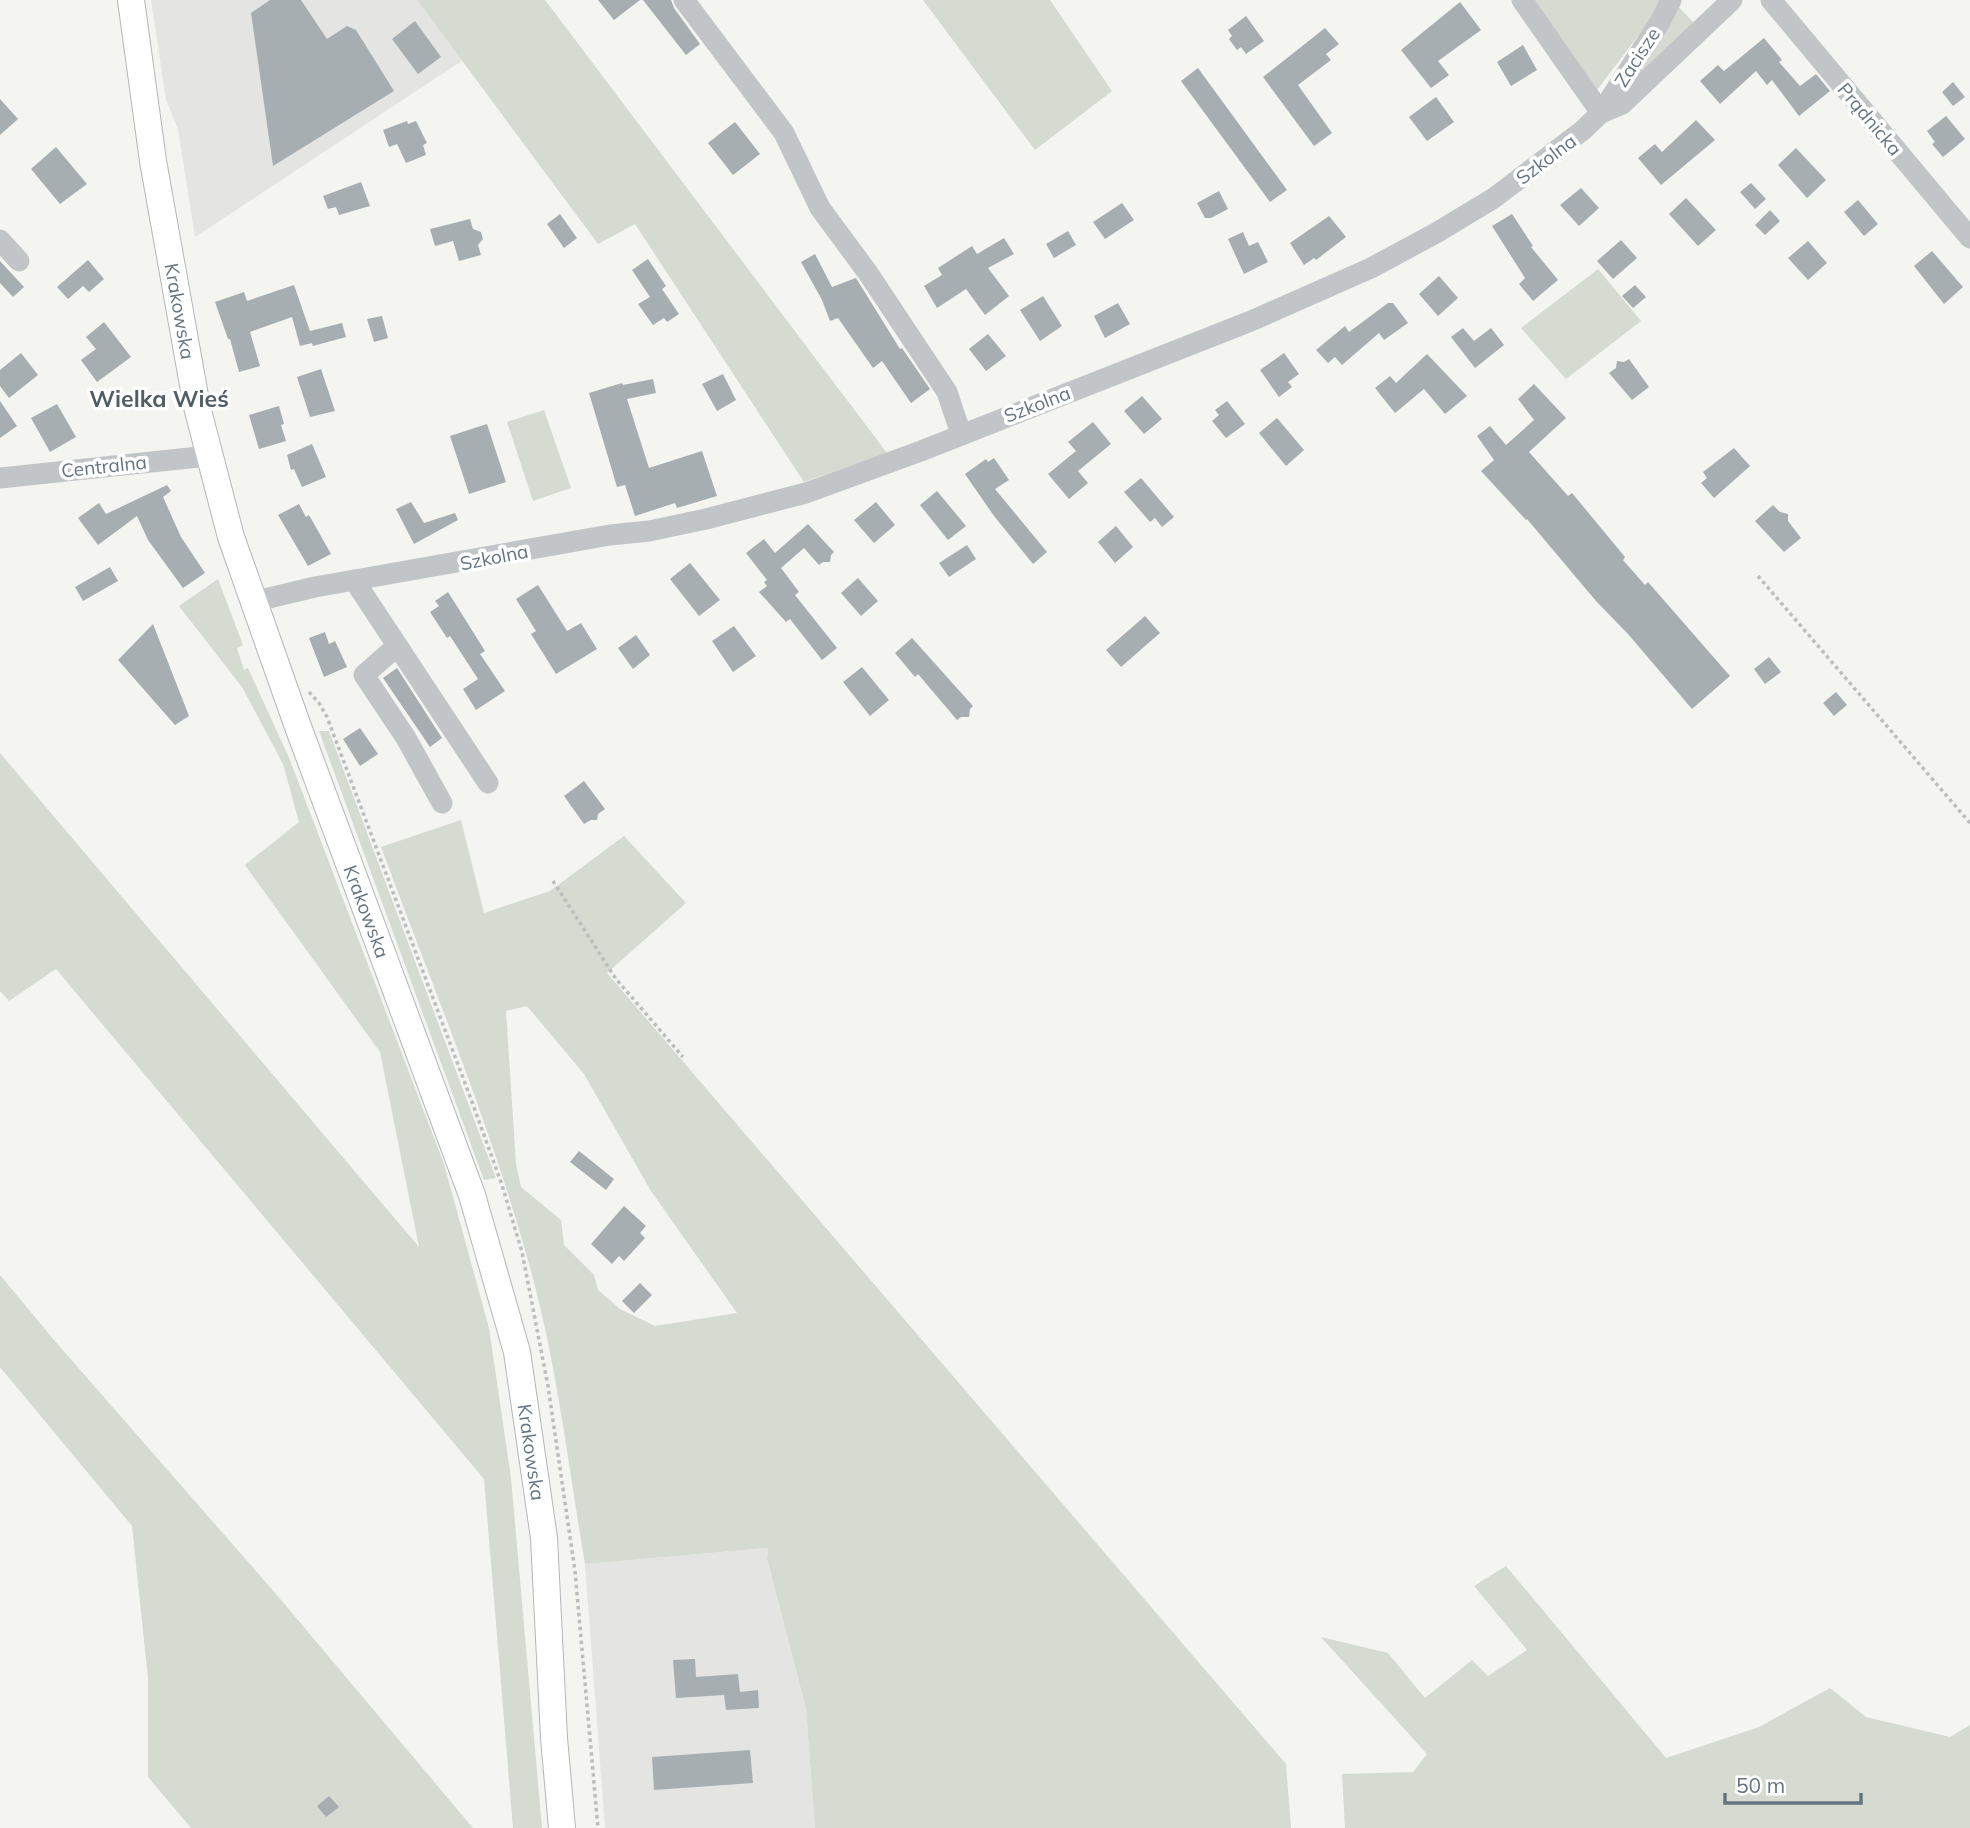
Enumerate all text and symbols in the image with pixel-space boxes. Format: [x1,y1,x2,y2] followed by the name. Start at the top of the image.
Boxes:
[1609,23,1665,91] street label: Zacisze
[1833,78,1907,160] street label: Prądnicka
[1511,129,1581,189] street label: Szkolna
[159,261,200,361] street label: Krakowska
[1000,380,1074,428] street label: Szkolna
[89,384,229,413] district label: Wielka Wieś
[60,450,148,482] street label: Centralna
[458,539,530,575] street label: Szkolna
[338,862,395,961] street label: Krakowska
[513,1402,550,1502] street label: Krakowska
[1725,1762,1862,1806] scale bar
[1736,1772,1785,1798] text: 50 m

